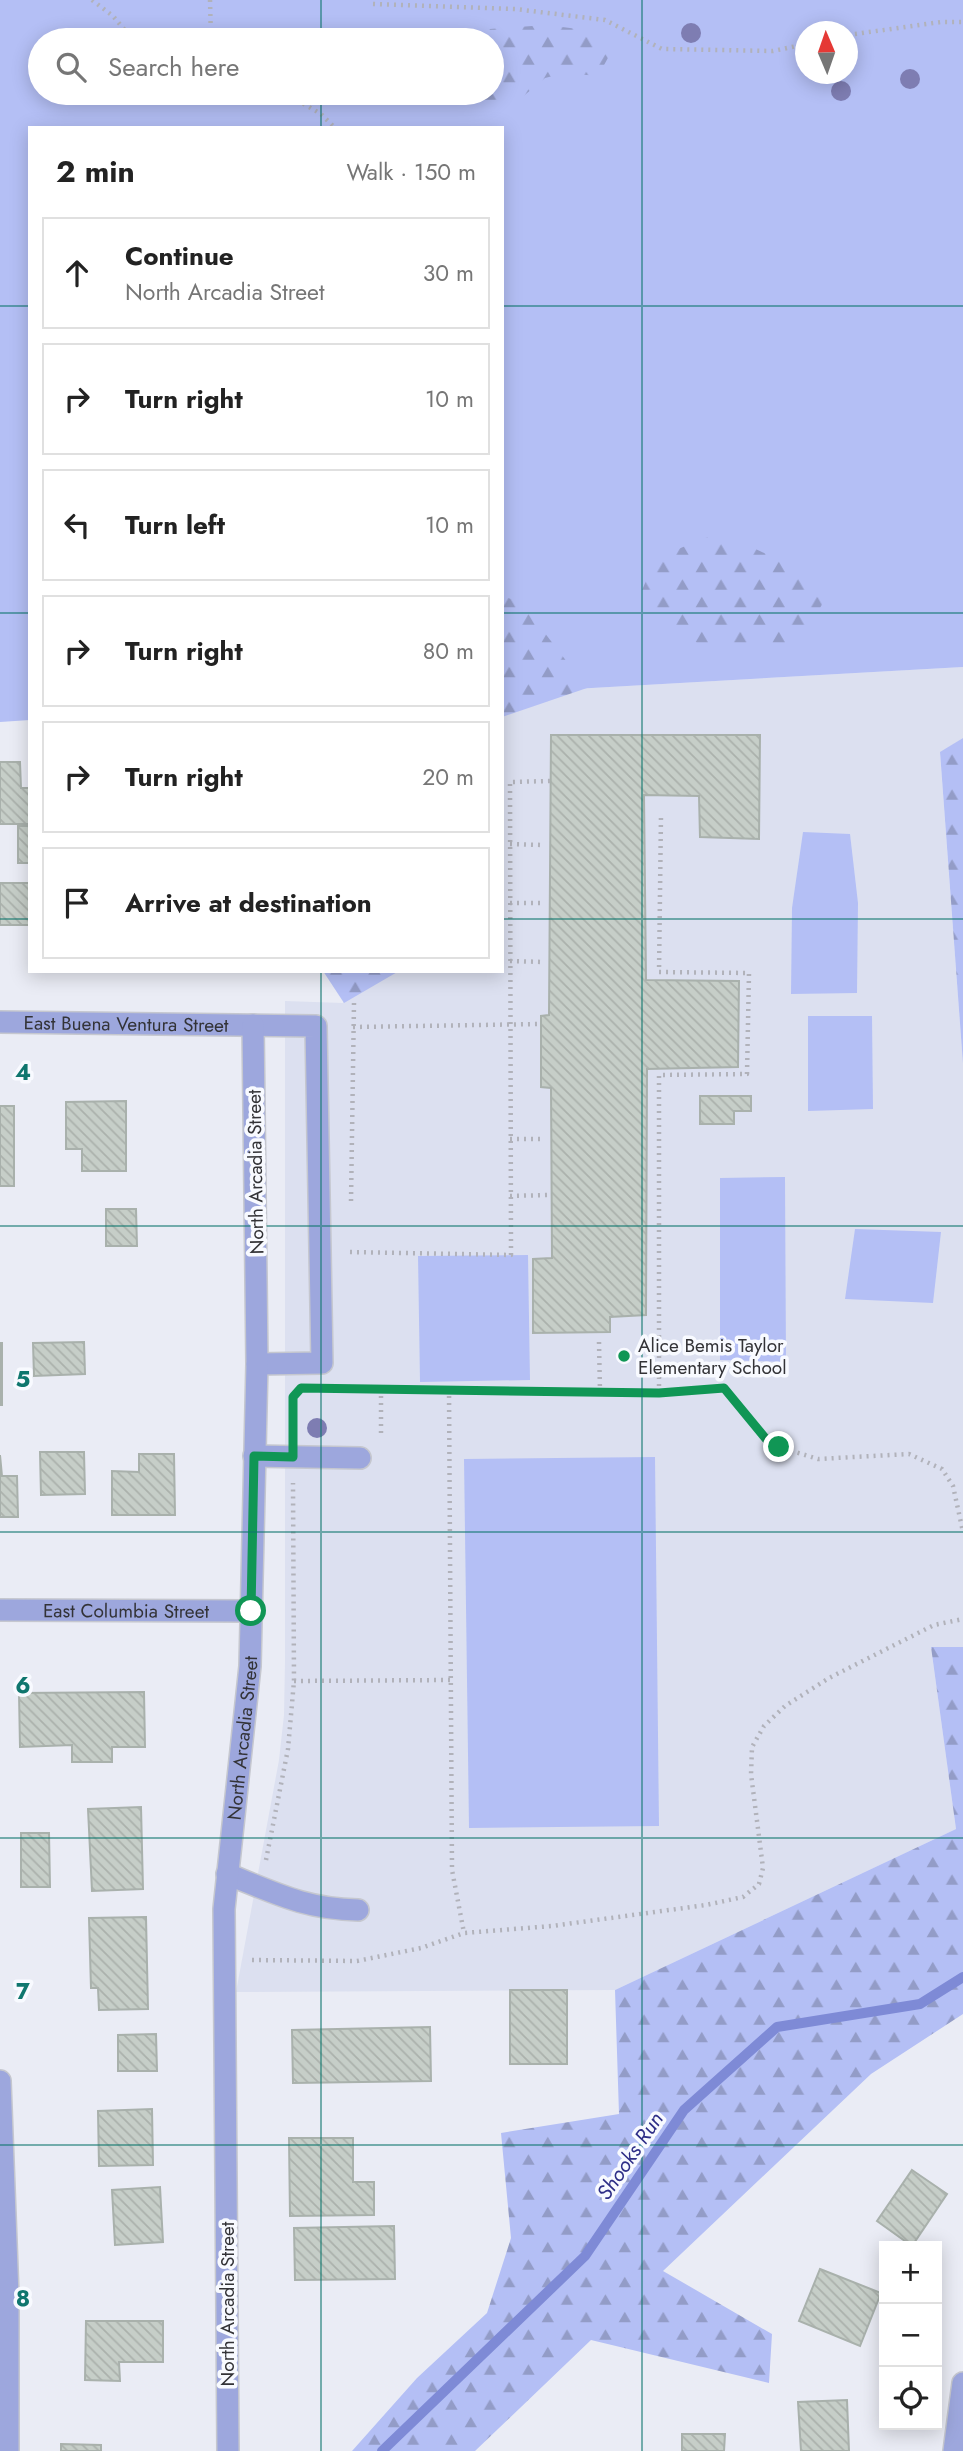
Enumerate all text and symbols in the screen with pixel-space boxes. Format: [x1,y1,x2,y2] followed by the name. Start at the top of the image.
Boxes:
[795,21,858,84] north arrow
[28,28,504,105] search box
[52,48,90,86] icon: search
[108,48,240,86] text: Search here
[56,150,135,193] text: 2 min
[346,155,476,189] text: Walk · 150 m
[125,237,234,275] text: Continue
[58,254,96,292] icon: ahead
[423,256,474,290] text: 30 m
[125,275,324,309] text: North Arcadia Street
[58,380,96,418] icon: right
[125,380,243,418] text: Turn right
[425,382,474,416] text: 10 m
[58,506,96,544] icon: left
[125,506,225,544] text: Turn left
[425,508,474,542] text: 10 m
[58,632,96,670] icon: right
[125,632,243,670] text: Turn right
[423,634,474,668] text: 80 m
[58,758,96,796] icon: right
[125,758,243,796] text: Turn right
[422,760,474,794] text: 20 m
[58,884,96,922] icon: arrive
[125,884,372,922] text: Arrive at destination
[23,1009,229,1039] street label: East Buena Ventura Street
[15,1055,31,1089] text: 4
[241,1089,270,1255] street label: North Arcadia Street
[638,1332,787,1381] place label: Alice Bemis Taylor Elementary School
[616,1348,632,1364] marker: Alice Bemis Taylor Elementary School
[16,1362,30,1396] text: 5
[763,1431,794,1462] route end
[235,1595,266,1626] route start
[43,1597,210,1625] street label: East Columbia Street
[221,1655,264,1821] street label: North Arcadia Street
[15,1668,31,1702] text: 6
[16,1974,30,2008] text: 7
[589,2106,671,2206] water label: Shooks Run
[214,2221,241,2386] street label: North Arcadia Street
[879,2241,942,2430] map controls
[879,2241,942,2304] button: +
[16,2281,30,2315] text: 8
[879,2304,942,2367] button: −
[879,2367,942,2430] button: locate

